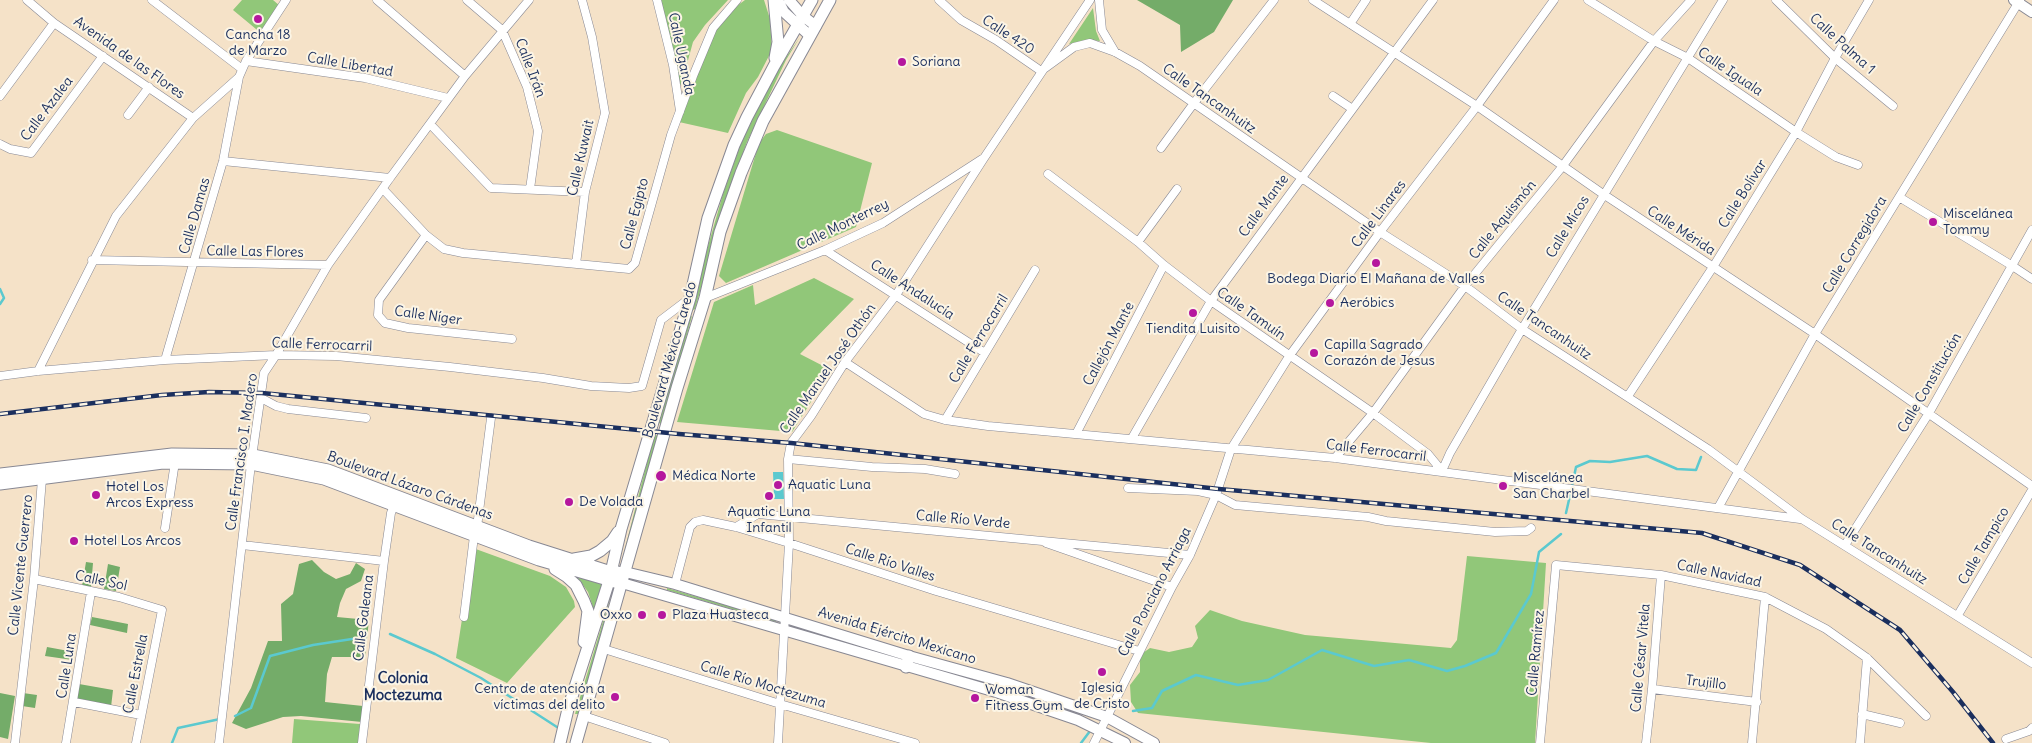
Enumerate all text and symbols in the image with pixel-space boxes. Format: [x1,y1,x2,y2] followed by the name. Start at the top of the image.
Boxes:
[1806,10,1878,78] street label: Calle Palma 1
[664,11,698,97] street label: Calle Uganda
[979,12,1037,58] street label: Calle 420
[70,13,188,103] street label: Avenida de las Flores
[252,13,264,25] marker: Cancha 18 de Marzo
[225,27,291,59] place label: Cancha 18 de Marzo
[511,36,549,100] street label: Calle Irán
[1694,44,1766,100] street label: Calle Iguala
[306,49,394,81] street label: Calle Libertad
[912,54,961,70] place label: Soriana
[896,56,908,68] marker: Soriana
[1159,60,1259,138] street label: Calle Tancanhuitz
[17,73,77,145] street label: Calle Azalea
[564,118,598,198] street label: Calle Kuwait
[1715,156,1771,232] street label: Calle Bolívar
[1236,171,1292,241] street label: Calle Mante
[176,176,214,256] street label: Calle Damas
[617,176,653,252] street label: Calle Egipto
[1348,177,1410,251] street label: Calle Linares
[1466,177,1540,263] street label: Calle Aquismón
[1543,193,1593,261] street label: Calle Micos
[1819,193,1891,297] street label: Calle Corregidora
[794,196,892,254] street label: Calle Monterrey
[1644,203,1718,259] street label: Calle Mérida
[1943,206,2013,238] place label: Miscelánea Tommy
[1927,216,1939,228] marker: Miscelánea Tommy
[206,243,304,261] street label: Calle Las Flores
[867,257,957,323] street label: Calle Andalucía
[1370,257,1382,269] marker: Bodega Diario El Mañana de Valles
[1267,271,1485,287] place label: Bodega Diario El Mañana de Valles
[640,280,700,440] street label: Boulevard México-Laredo
[1213,284,1289,344] street label: Calle Tamuín
[1493,288,1595,364] street label: Calle Tancanhuitz
[946,291,1012,387] street label: Calle Ferrocarril
[1340,295,1394,311] place label: Aeróbics
[1324,297,1336,309] marker: Aeróbics
[1080,299,1138,389] street label: Callejón Mante
[777,301,879,437] street label: Calle Manuel José Othón
[393,303,463,329] street label: Calle Níger
[1187,307,1199,319] marker: Tiendita Luisito
[1146,321,1240,337] place label: Tiendita Luisito
[1895,330,1965,436] street label: Calle Constitución
[271,335,373,355] street label: Calle Ferrocarril
[1324,337,1435,370] place label: Capilla Sagrado Corazón de Jesus
[1308,347,1320,359] marker: Capilla Sagrado Corazón de Jesus
[223,372,261,532] street label: Calle Francisco I. Madero
[1325,437,1427,465] street label: Calle Ferrocarril
[325,448,495,524] street label: Boulevard Lázaro Cárdenas
[672,468,756,484] place label: Médica Norte
[654,469,668,483] marker: Médica Norte
[1513,470,1590,502] place label: Miscelánea San Charbel
[788,477,871,493] place label: Aquatic Luna
[106,479,194,512] place label: Hotel Los Arcos Express
[772,479,784,491] marker: Aquatic Luna
[1497,480,1509,492] marker: Miscelánea San Charbel
[90,489,102,501] marker: Hotel Los Arcos Express
[763,490,775,502] marker: Aquatic Luna Infantil
[5,494,37,636] street label: Calle Vicente Guerrero
[579,494,643,510] place label: De Volada
[563,496,575,508] marker: De Volada
[728,504,810,536] place label: Aquatic Luna Infantil
[1955,504,2013,588] street label: Calle Tampico
[915,508,1011,532] street label: Calle Río Verde
[1828,516,1930,588] street label: Calle Tancanhuitz
[1115,524,1195,660] street label: Calle Ponciano Arriaga
[84,533,181,549] place label: Hotel Los Arcos
[68,535,80,547] marker: Hotel Los Arcos
[843,541,937,585] street label: Calle Río Valles
[1675,557,1763,591] street label: Calle Navidad
[73,567,129,595] street label: Calle Sol
[350,574,378,662] street label: Calle Galeana
[1628,603,1654,713] street label: Calle César Vitela
[816,604,978,668] street label: Avenida Ejército Mexicano
[600,607,632,623] place label: Oxxo
[672,607,769,623] place label: Plaza Huasteca
[636,609,648,621] marker: Oxxo
[656,609,668,621] marker: Plaza Huasteca
[1524,609,1548,697] street label: Calle Ramírez
[54,632,80,700] street label: Calle Luna
[120,633,152,715] street label: Calle Estrella
[698,658,828,712] street label: Calle Río Moctezuma
[1096,666,1108,678] marker: Iglesia de Cristo
[364,670,442,705] district label: Colonia Moctezuma
[1685,672,1727,694] street label: Trujillo
[1074,680,1130,712] place label: Iglesia de Cristo
[474,681,605,714] place label: Centro de atención a víctimas del delito
[985,682,1063,714] place label: Woman Fitness Gym
[609,691,621,703] marker: Centro de atención a víctimas del delito
[969,692,981,704] marker: Woman Fitness Gym

